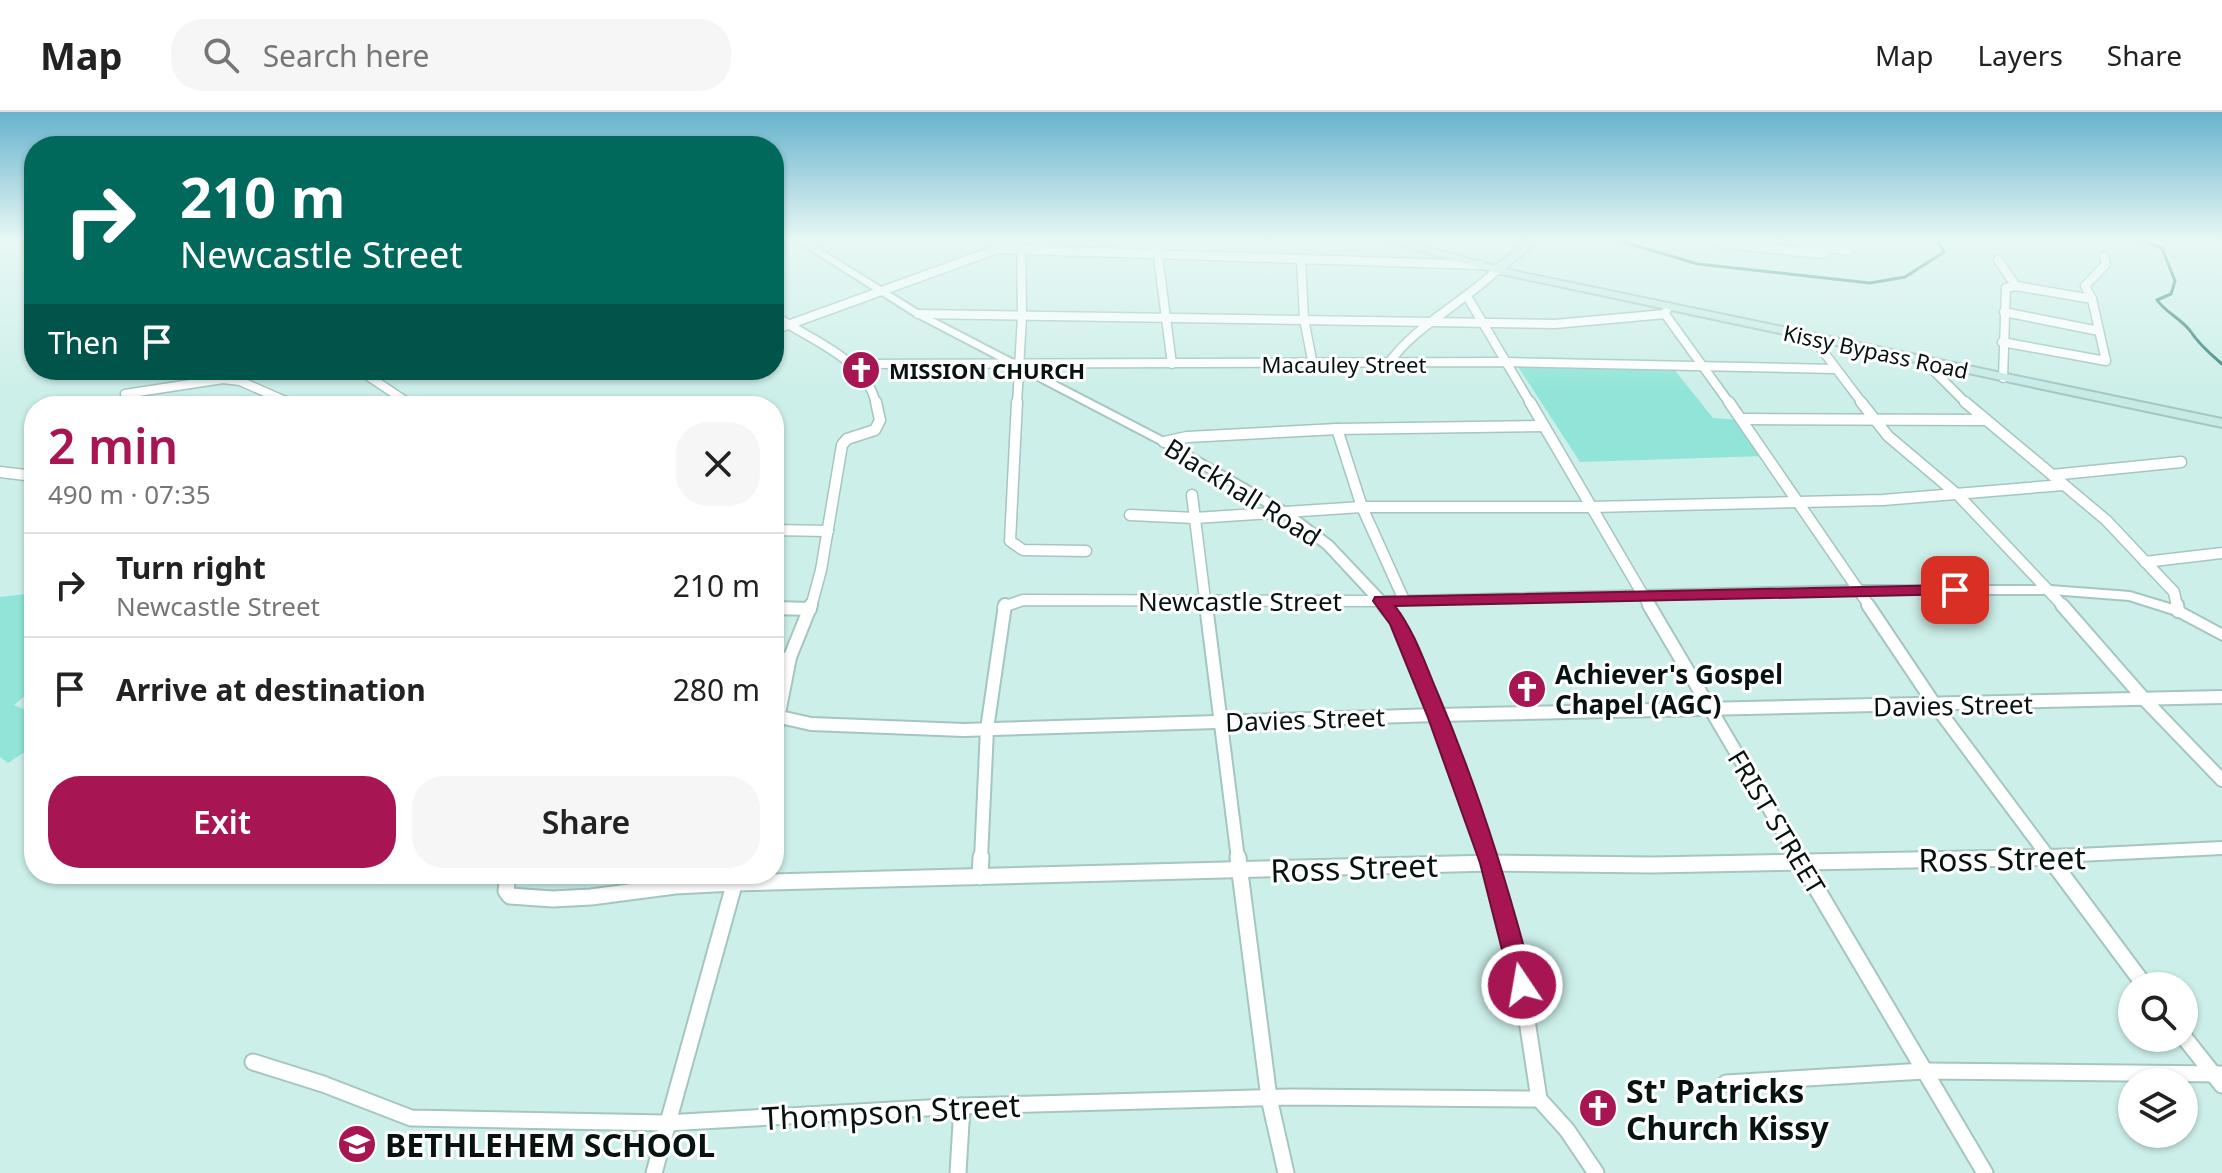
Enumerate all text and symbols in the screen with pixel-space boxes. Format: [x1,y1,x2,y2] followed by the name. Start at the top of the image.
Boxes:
[171,19,731,91] search box
[40,29,123,81] text: Map
[199,33,243,77] icon: search
[263,35,430,76] text: Search here
[1875,36,1933,74] text: Map
[1977,36,2063,74] text: Layers
[2107,36,2182,74] text: Share
[180,158,345,234] text: 210 m
[48,168,152,272] icon: right
[180,230,462,279] text: Newcastle Street
[1781,317,1971,385] street label: Kissy Bypass Road
[135,320,179,364] icon: arrive
[48,322,119,363] text: Then
[840,349,882,391] church icon: MISSION CHURCH
[1262,349,1426,379] street label: Macauley Street
[889,355,1085,385] place label: MISSION CHURCH
[48,413,178,478] text: 2 min
[676,422,760,506] button: close
[1158,430,1328,554] street label: Blackhall Road
[48,476,211,512] text: 490 m · 07:35
[116,547,266,588] text: Turn right
[1921,556,1989,624] pin
[48,563,92,607] icon: right
[673,565,760,606] text: 210 m
[1933,568,1977,612] icon: arrive
[1138,583,1342,619] street label: Newcastle Street
[116,588,320,624] text: Newcastle Street
[1555,656,1783,722] place label: Achiever's Gospel Chapel (AGC)
[48,667,92,711] icon: arrive
[1506,668,1548,710] church icon: Achiever's Gospel Chapel (AGC)
[116,669,426,710] text: Arrive at destination
[673,669,760,710] text: 280 m
[1873,686,2033,724] street label: Davies Street
[1224,698,1386,740] street label: Davies Street
[1720,743,1834,901] street label: FRIST STREET
[48,776,396,868] button: Exit
[412,776,760,868] button: Share
[1918,835,2086,881] street label: Ross Street
[1270,843,1438,891] street label: Ross Street
[1480,943,1564,1027] position arrow
[2118,972,2198,1148] map controls
[2118,972,2198,1052] button: search
[2118,1068,2198,1148] button: layers
[1626,1069,1829,1149] place label: St' Patricks Church Kissy
[761,1083,1021,1139] street label: Thompson Street
[1577,1087,1619,1129] church icon: St' Patricks Church Kissy
[336,1123,378,1165] school or university icon: BETHLEHEM SCHOOL
[385,1123,715,1166] place label: BETHLEHEM SCHOOL

